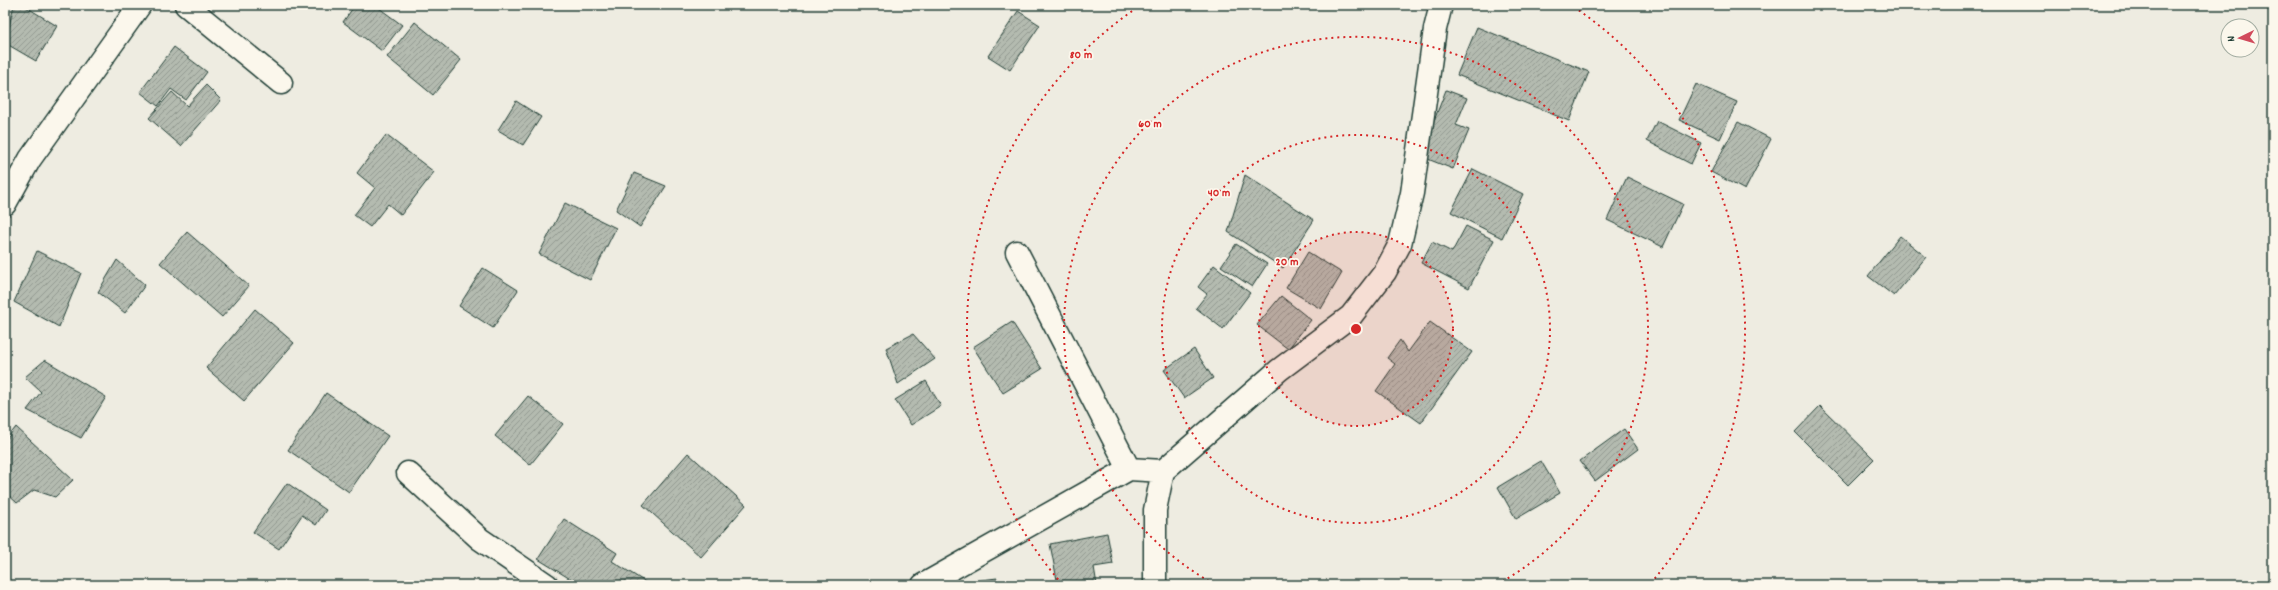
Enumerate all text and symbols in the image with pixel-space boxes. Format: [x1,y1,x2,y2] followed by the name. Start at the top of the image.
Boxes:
[2220,18,2260,58] north arrow
[2224,35,2240,42] text: N
[1070,47,1092,64] text: 80 m
[1138,116,1162,133] text: 60 m
[1208,185,1230,202] text: 40 m
[1276,254,1298,271] text: 20 m
[1349,322,1363,336] centre of rings

